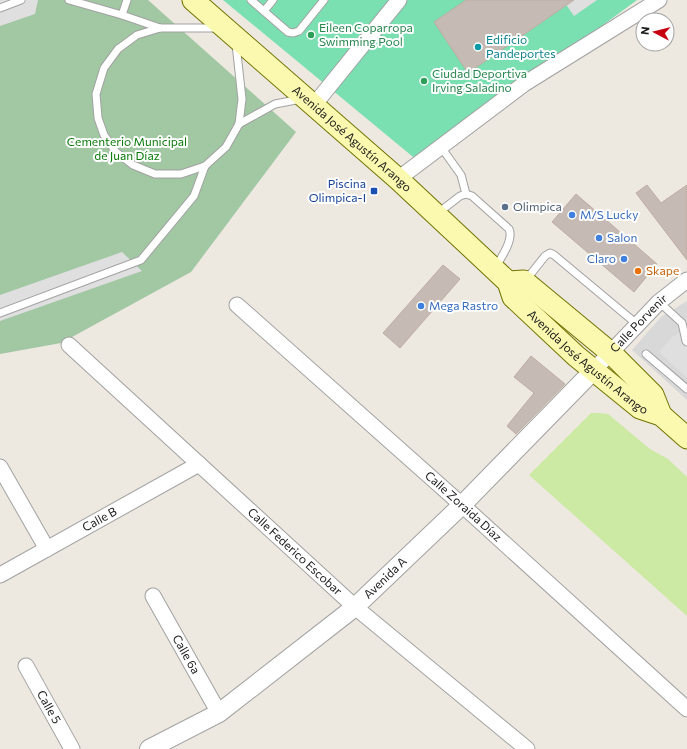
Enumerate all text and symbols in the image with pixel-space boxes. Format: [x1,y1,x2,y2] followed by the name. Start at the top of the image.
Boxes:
[635,12,675,52] north arrow
[319,20,413,48] place label: Eileen Coparropa Swimming Pool
[638,26,652,36] text: N
[306,30,316,40] marker: Eileen Coparropa Swimming Pool
[486,32,556,60] place label: Edificio Pandeportes
[473,42,483,52] marker: Edificio Pandeportes
[432,66,527,94] place label: Ciudad Deportiva Irving Saladino
[419,76,429,86] marker: Ciudad Deportiva Irving Saladino
[290,82,415,194] street label: Avenida José Agustín Arango
[67,134,187,163] park label: Cementerio Municipal de Juan Díaz
[309,176,366,204] place label: Piscina Olimpica-I
[369,186,379,196] marker: Piscina Olimpica-I
[513,199,562,213] place label: Olimpica
[500,202,510,212] marker: Olimpica
[580,207,638,221] place label: M/S Lucky
[567,210,577,220] marker: M/S Lucky
[607,230,637,244] place label: Salon
[594,233,604,243] marker: Salon
[587,251,616,265] place label: Claro
[619,254,629,264] marker: Claro
[646,263,679,277] place label: Skape
[633,266,643,276] marker: Skape
[607,290,669,355] street label: Calle Porvenir
[429,298,498,312] place label: Mega Rastro
[416,301,426,311] marker: Mega Rastro
[525,306,650,416] street label: Avenida José Agustín Arango
[423,468,505,544] street label: Calle Zoraida Díaz
[79,503,119,534] street label: Calle B
[245,504,345,598] street label: Calle Federico Escobar
[360,554,409,601] street label: Avenida A
[170,632,203,676] street label: Calle 6a
[35,687,65,726] street label: Calle 5

